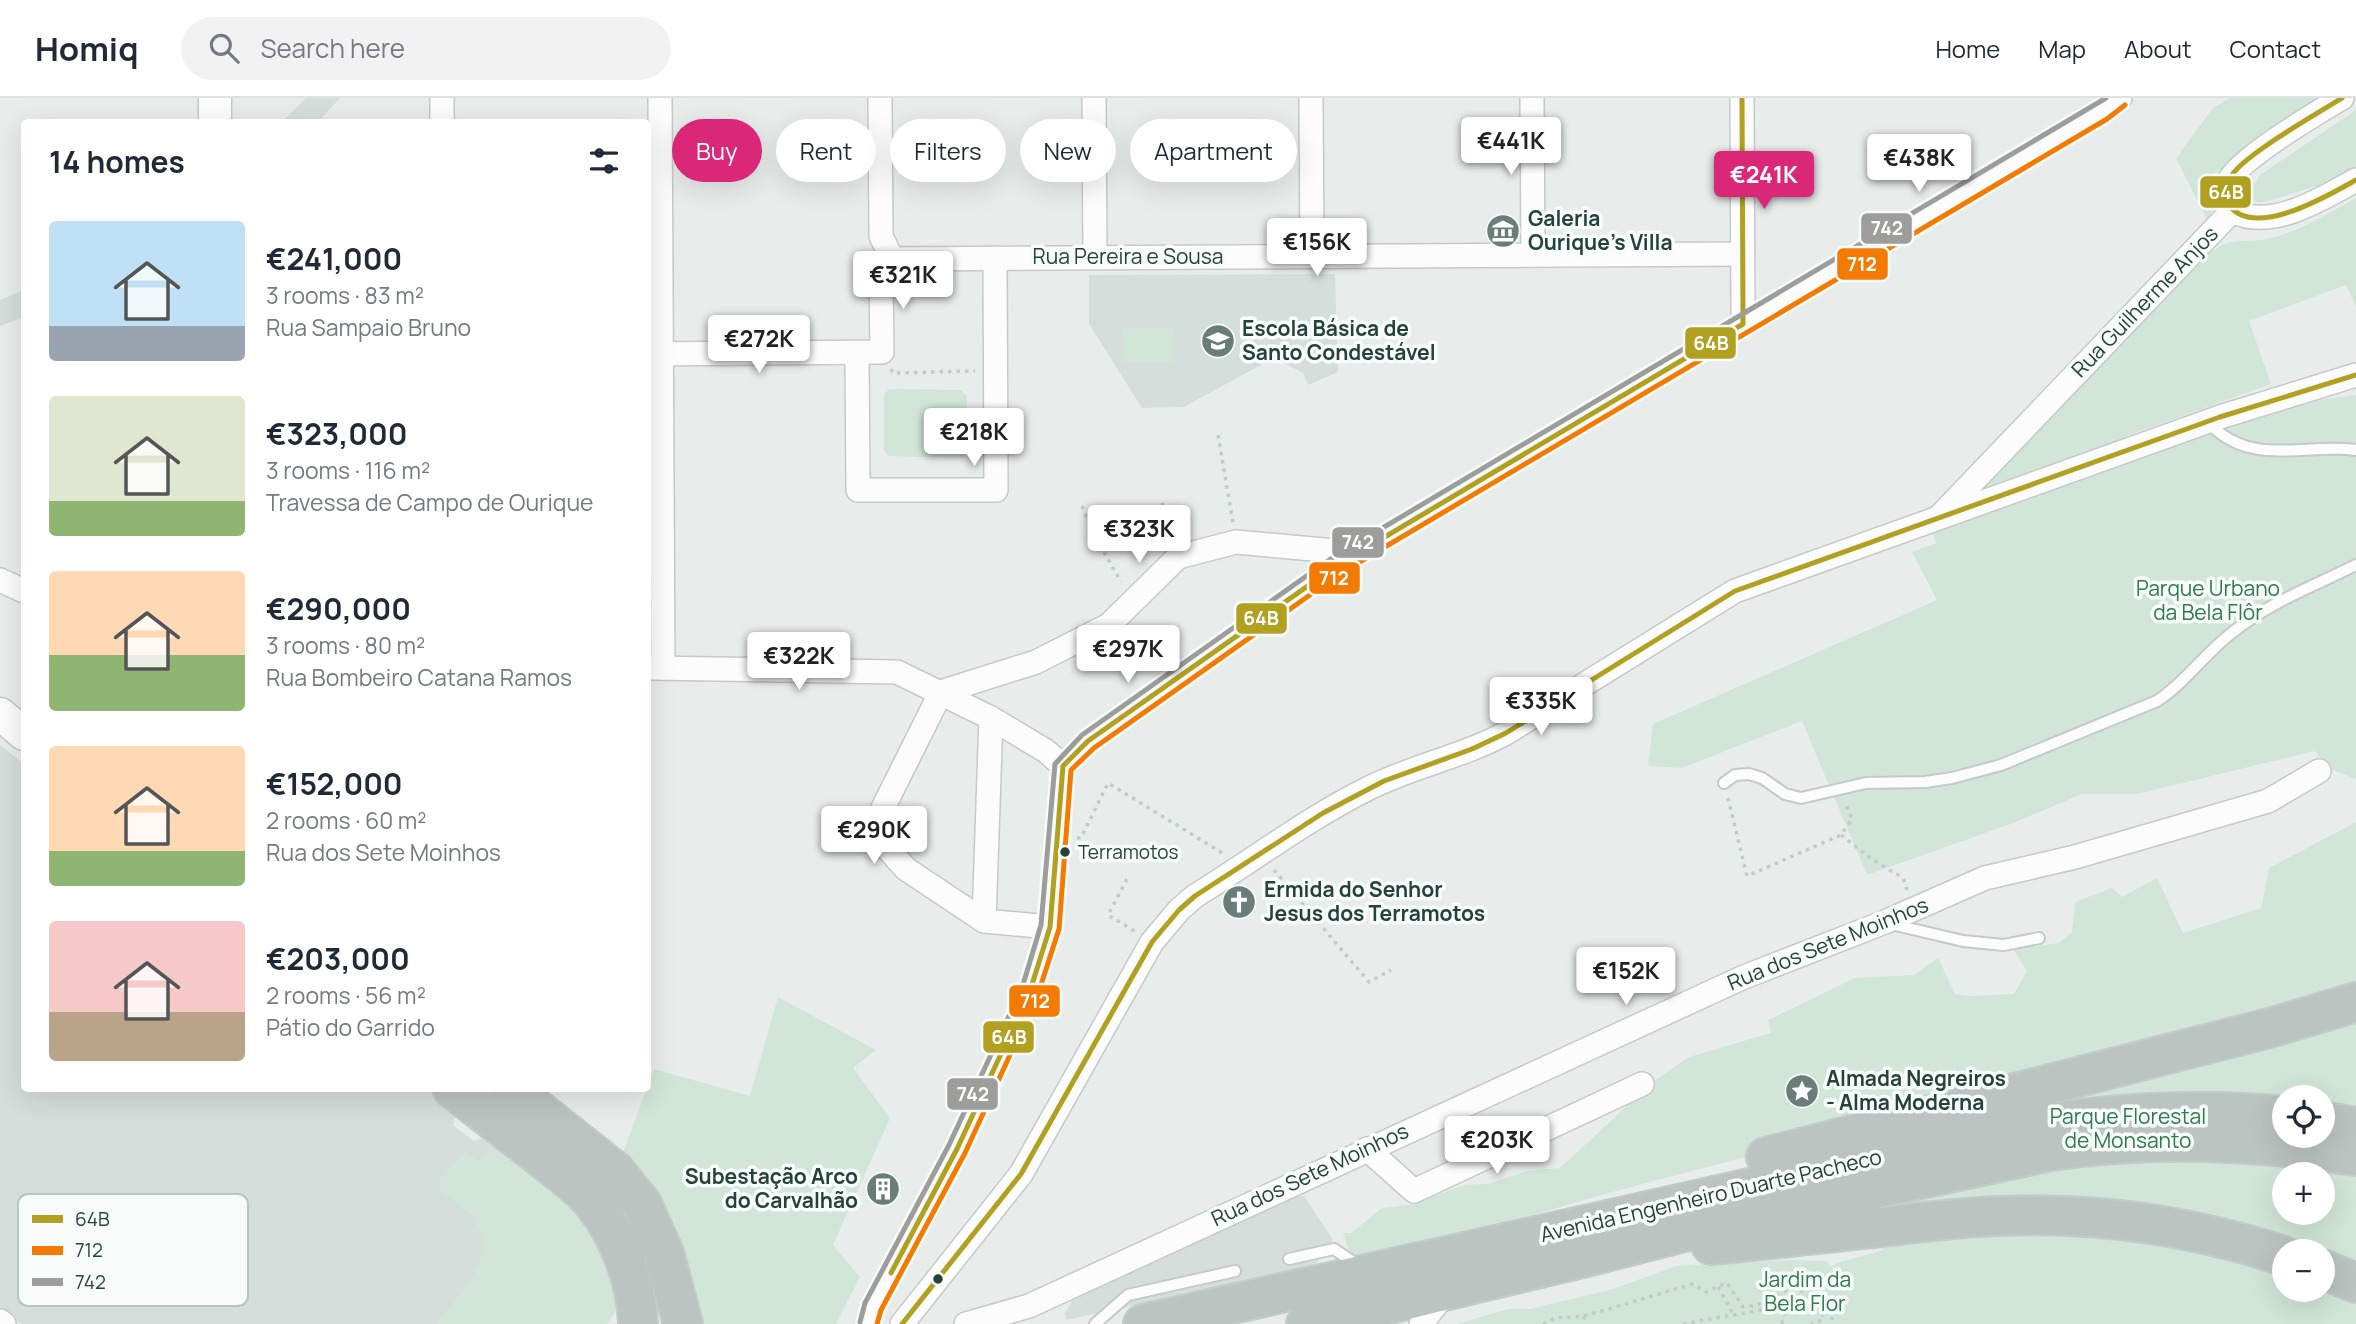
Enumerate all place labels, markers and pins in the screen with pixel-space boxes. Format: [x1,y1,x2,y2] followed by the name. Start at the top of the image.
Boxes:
[1462,118,1560,177] pin: €441K
[1870,134,1968,194] pin: €438K
[1715,152,1813,211] pin: €241K
[1528,204,1673,256] place label: Galeria Ourique's Villa
[1484,212,1522,250] museum icon: Galeria Ourique's Villa
[1268,218,1366,278] pin: €156K
[854,252,952,311] pin: €321K
[1242,314,1436,366] place label: Escola Básica de Santo Condestável
[710,316,808,375] pin: €272K
[1199,322,1237,360] school or university icon: Escola Básica de Santo Condestável
[925,408,1023,468] pin: €218K
[1090,505,1188,565] pin: €323K
[1079,626,1177,685] pin: €297K
[750,632,848,692] pin: €322K
[1492,678,1590,737] pin: €335K
[825,806,923,866] pin: €290K
[1078,839,1178,865] place label: Terramotos
[1058,845,1072,859] marker: Terramotos
[1264,875,1485,927] place label: Ermida do Senhor Jesus dos Terramotos
[1220,883,1258,921] church icon: Ermida do Senhor Jesus dos Terramotos
[1577,948,1675,1007] pin: €152K
[1826,1064,2006,1116] place label: Almada Negreiros - Alma Moderna
[1783,1072,1821,1110] place icon: Almada Negreiros - Alma Moderna
[1448,1116,1546,1176] pin: €203K
[685,1162,858,1214] place label: Subestação Arco do Carvalhão
[864,1170,902,1208] building icon: Subestação Arco do Carvalhão
[931,1272,945,1286] unlabelled marker

